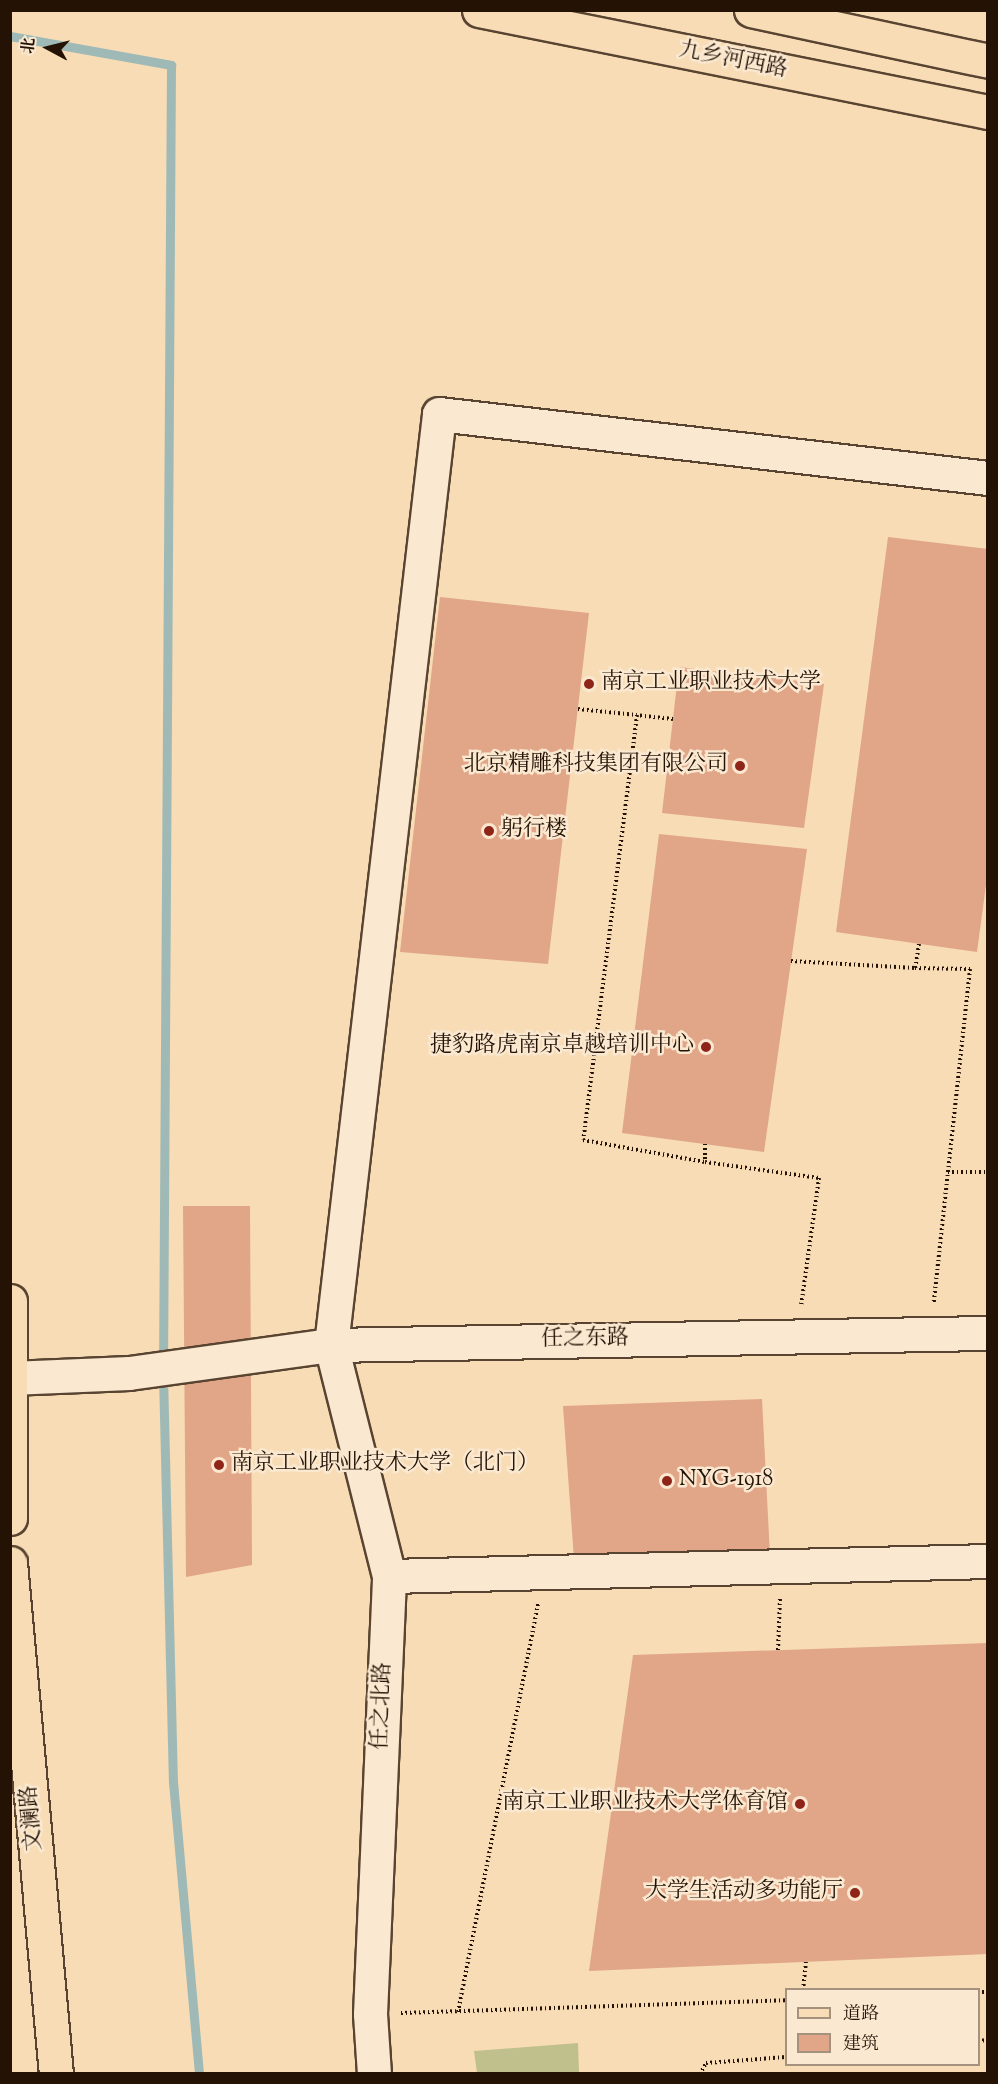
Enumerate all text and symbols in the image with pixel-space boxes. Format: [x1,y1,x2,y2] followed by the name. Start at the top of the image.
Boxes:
[18,18,78,78] north arrow
[17,36,42,55] text: 北
[676,38,790,84] street label: 九乡河西路
[601,671,821,697] place label: 南京工业职业技术大学
[582,677,596,691] marker: 南京工业职业技术大学
[464,753,728,779] place label: 北京精雕科技集团有限公司
[733,759,747,773] marker: 北京精雕科技集团有限公司
[501,818,567,844] place label: 躬行楼
[482,824,496,838] marker: 躬行楼
[430,1034,694,1060] place label: 捷豹路虎南京卓越培训中心
[699,1040,713,1054] marker: 捷豹路虎南京卓越培训中心
[541,1326,629,1354] street label: 任之东路
[231,1452,539,1478] place label: 南京工业职业技术大学（北门）
[212,1458,226,1472] marker: 南京工业职业技术大学（北门）
[679,1468,773,1494] place label: NYG-1918
[660,1474,674,1488] marker: NYG-1918
[368,1662,398,1750] street label: 任之北路
[17,1784,49,1852] street label: 文澜路
[502,1791,788,1817] place label: 南京工业职业技术大学体育馆
[793,1797,807,1811] marker: 南京工业职业技术大学体育馆
[645,1880,843,1906] place label: 大学生活动多功能厅
[848,1886,862,1900] marker: 大学生活动多功能厅
[785,1988,980,2066] legend
[843,2002,879,2028] text: 道路
[843,2032,879,2058] text: 建筑

